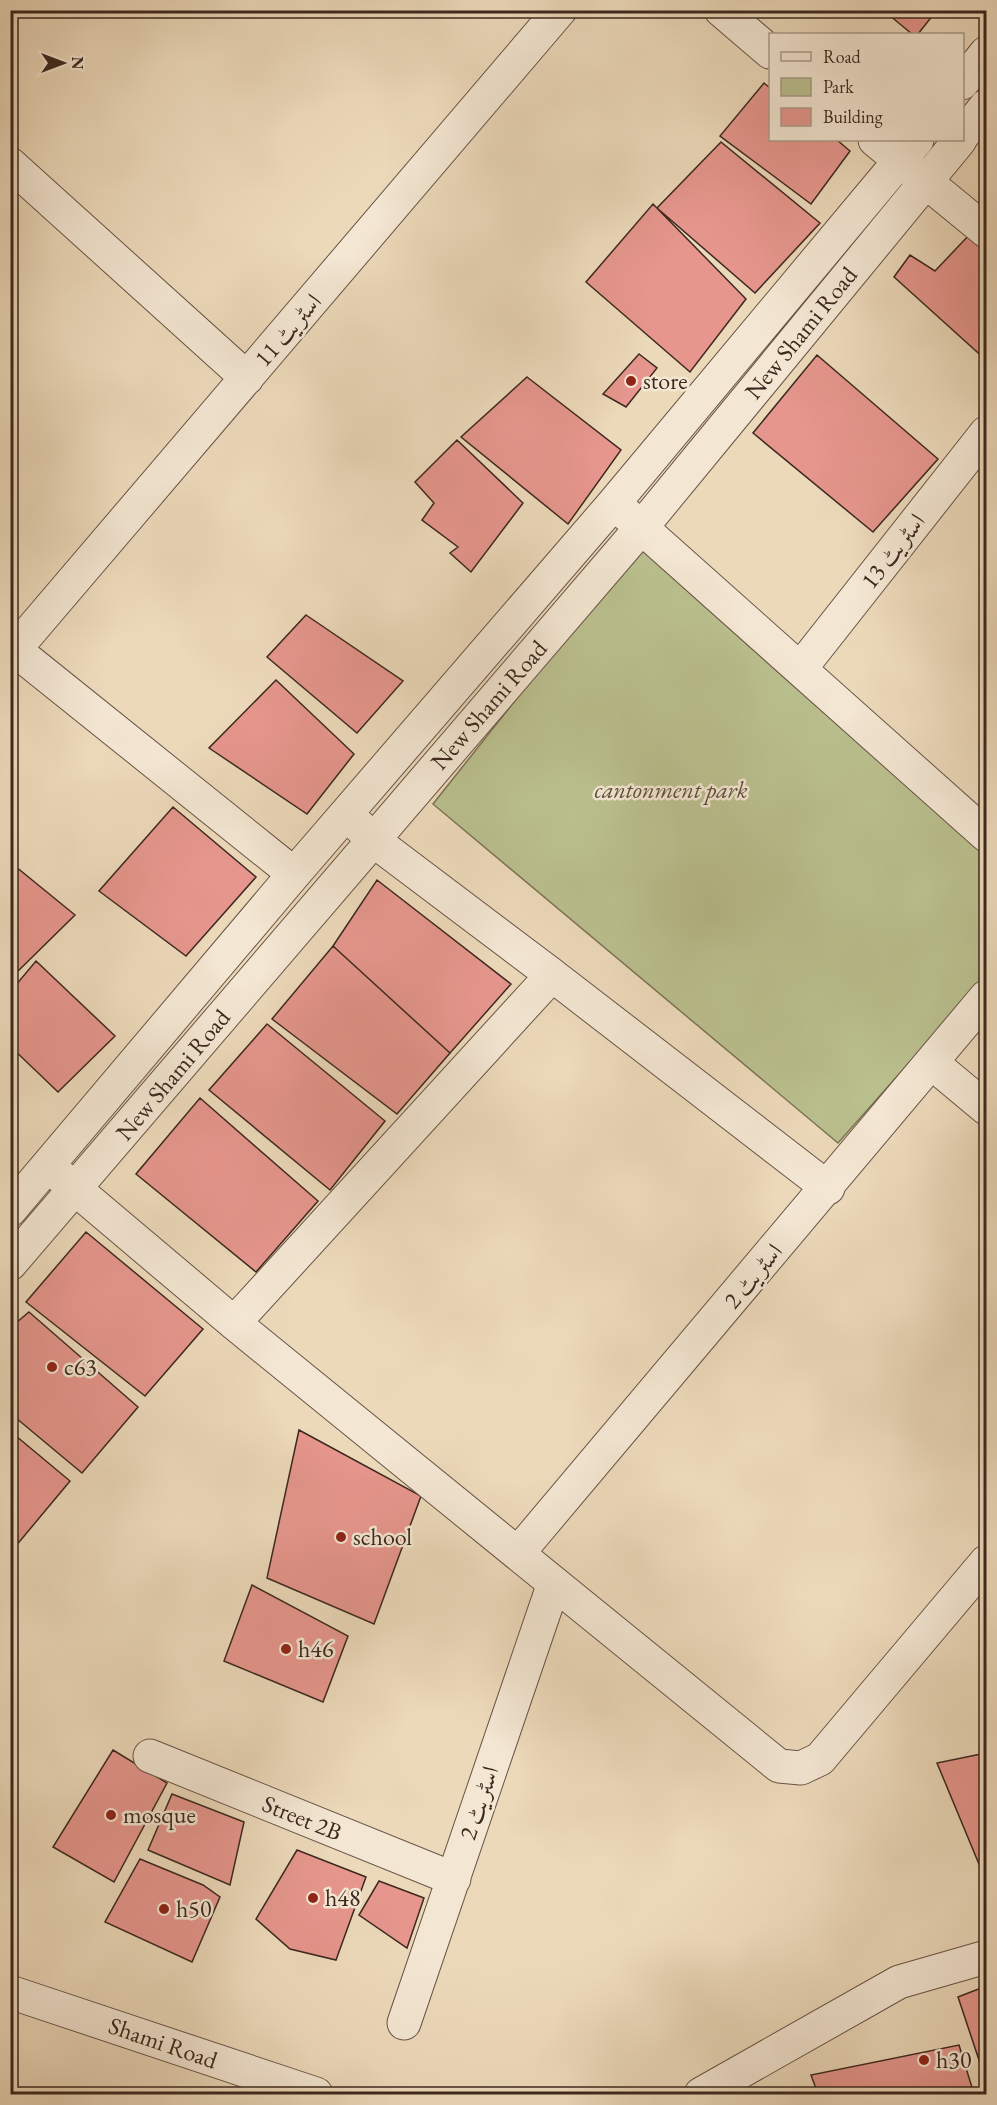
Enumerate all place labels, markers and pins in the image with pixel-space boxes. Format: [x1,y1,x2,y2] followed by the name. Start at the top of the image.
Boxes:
[643,365,688,396] place label: store
[624,374,638,388] marker: store
[64,1351,97,1382] place label: c63
[45,1360,59,1374] marker: c63
[353,1521,412,1552] place label: school
[334,1530,348,1544] marker: school
[298,1633,333,1664] place label: h46
[279,1642,293,1656] marker: h46
[123,1799,196,1830] place label: mosque
[104,1808,118,1822] marker: mosque
[325,1882,360,1913] place label: h48
[306,1891,320,1905] marker: h48
[176,1893,211,1924] place label: h50
[157,1902,171,1916] marker: h50
[936,2044,971,2075] place label: h30
[917,2053,931,2067] marker: h30

